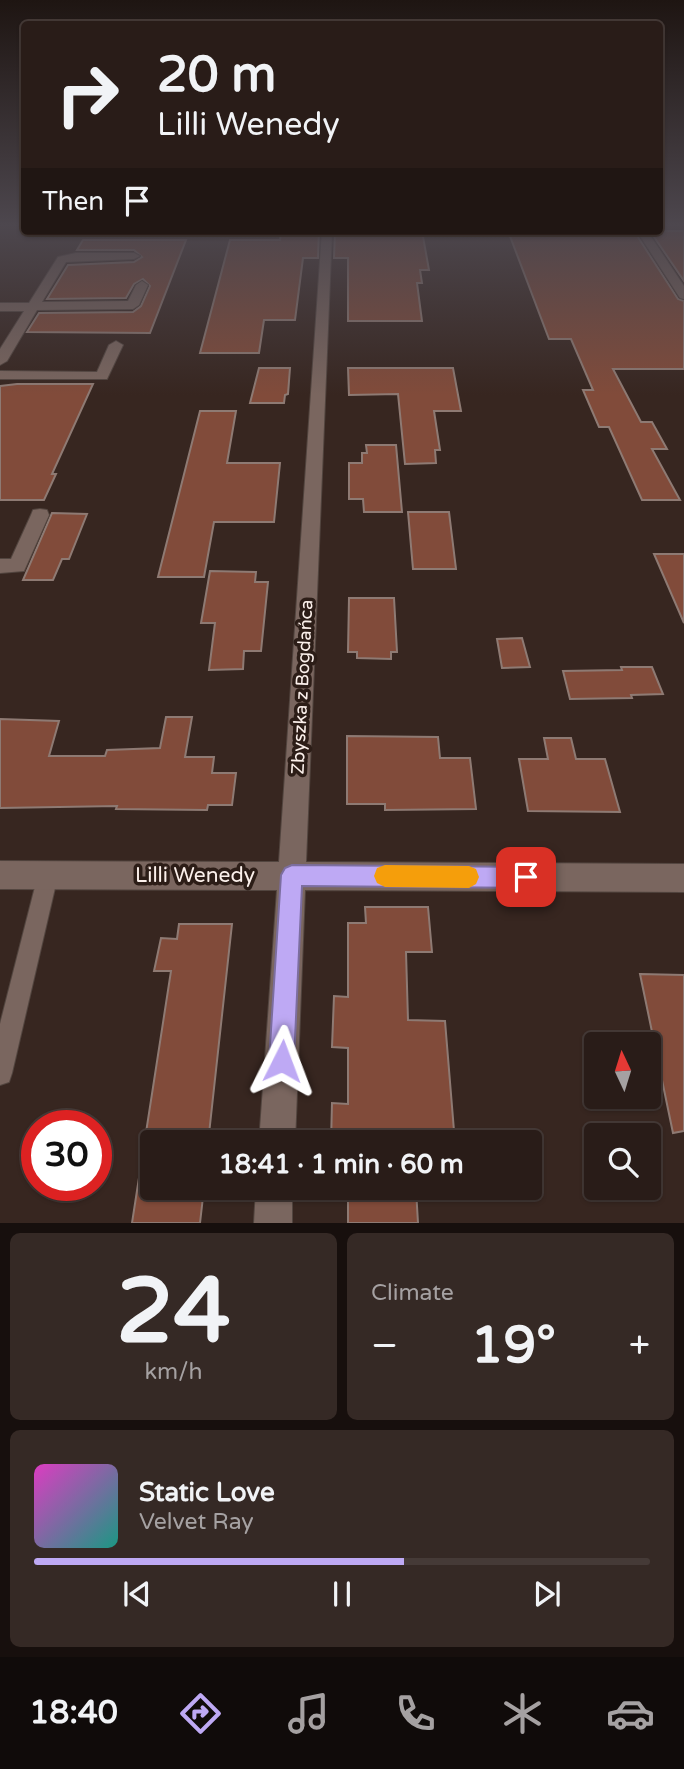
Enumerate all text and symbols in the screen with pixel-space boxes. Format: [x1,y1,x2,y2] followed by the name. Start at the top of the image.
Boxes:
[157,46,276,105] text: 20 m
[42,49,133,140] icon: right
[157,106,340,144] text: Lilli Wenedy
[118,182,156,220] icon: arrive
[42,186,104,217] text: Then
[286,599,318,775] street label: Zbyszka z Bogdańca
[496,847,556,907] pin
[507,858,545,896] icon: arrive
[135,863,255,888] street label: Lilli Wenedy
[245,1024,319,1098] position arrow
[584,1032,662,1110] north arrow
[584,1032,661,1200] map controls
[21,1110,112,1201] speed limit sign: 30
[584,1123,661,1200] button: search
[218,1149,464,1180] text: 18:41 · 1 min · 60 m
[116,1257,231,1367] text: 24
[371,1279,454,1307] text: Climate
[471,1314,556,1377] text: 19°
[371,1323,398,1369] text: −
[629,1323,650,1369] text: +
[145,1358,202,1386] text: km/h
[139,1477,275,1508] text: Static Love
[139,1508,254,1536] text: Velvet Ray
[118,1575,156,1613] icon: previous
[323,1575,361,1613] icon: pause
[528,1575,566,1613] icon: next
[176,1689,225,1738] icon: directions
[284,1689,333,1738] icon: music
[391,1689,440,1738] icon: phone
[498,1689,547,1738] icon: climate
[606,1689,655,1738] icon: car
[29,1694,118,1732] text: 18:40

